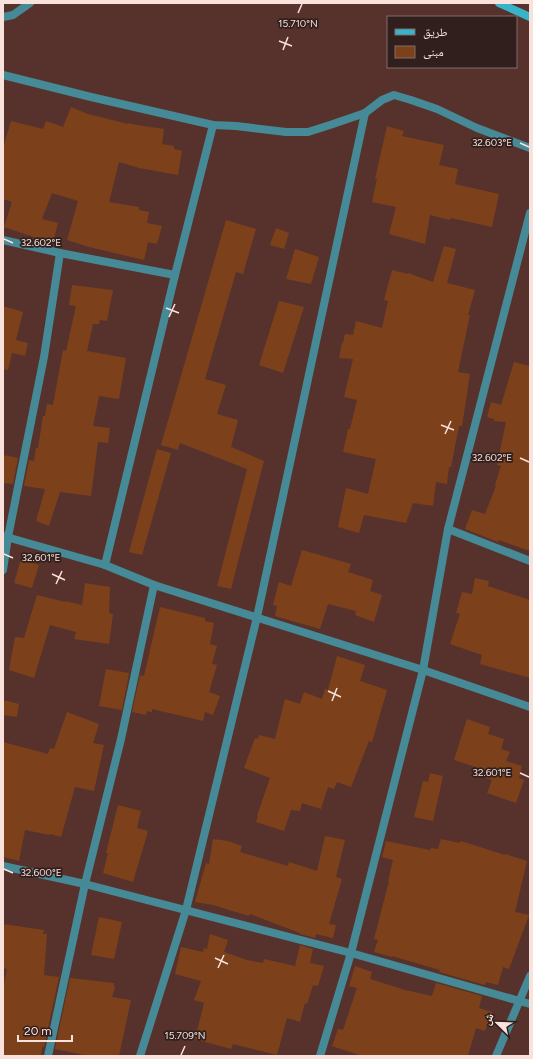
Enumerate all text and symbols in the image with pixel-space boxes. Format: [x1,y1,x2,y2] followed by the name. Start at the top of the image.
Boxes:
[387,16,517,68] legend
[278,17,318,30] text: 15.710°N
[423,25,448,39] text: طريق
[423,45,444,59] text: مبنى
[472,136,512,149] text: 32.603°E
[21,236,61,249] text: 32.602°E
[472,451,512,464] text: 32.602°E
[22,551,61,564] text: 32.601°E
[473,766,512,779] text: 32.601°E
[20,866,62,879] text: 32.600°E
[477,1003,517,1043] north arrow
[480,1011,498,1028] text: ش
[18,1017,72,1043] scale bar
[24,1024,52,1038] text: 20 m
[165,1029,205,1042] text: 15.709°N

